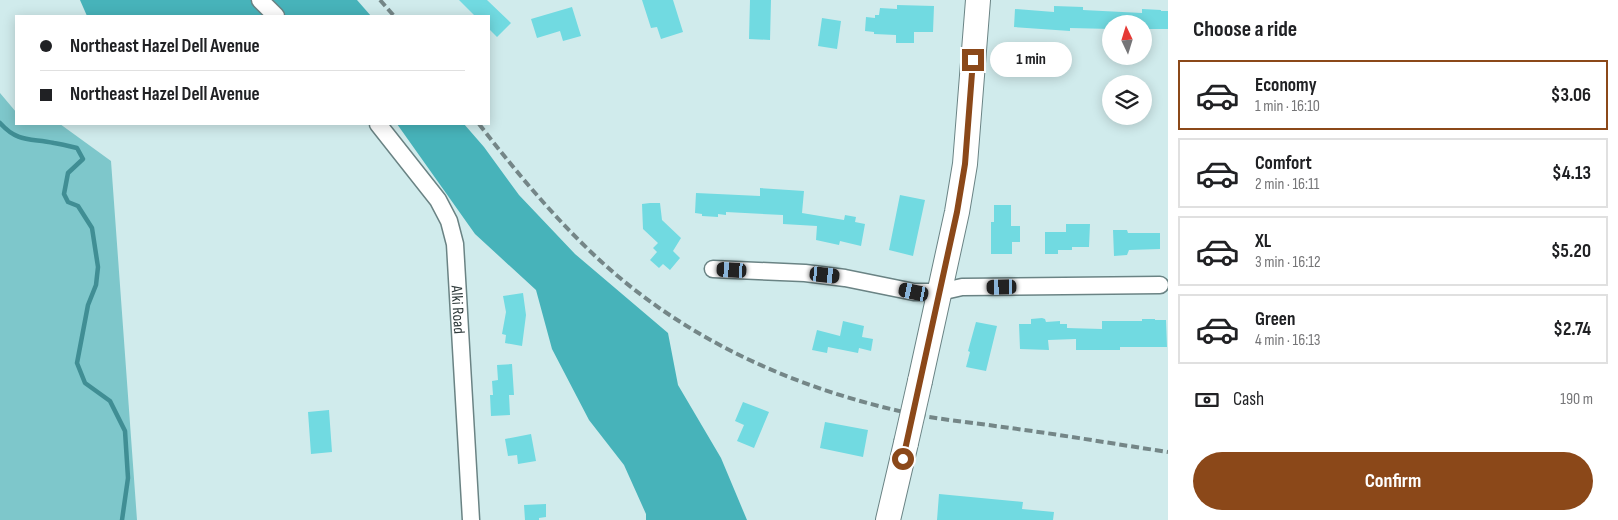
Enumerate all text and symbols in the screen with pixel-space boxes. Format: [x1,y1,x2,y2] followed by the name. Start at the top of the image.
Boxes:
[1102,15,1152,65] north arrow
[1102,15,1152,125] map controls
[1193,16,1297,43] text: Choose a ride
[70,35,260,58] text: Northeast Hazel Dell Avenue
[990,42,1073,78] callout: 1 min
[962,49,984,71] route end
[1016,50,1046,69] text: 1 min
[1195,73,1240,118] icon: car
[1255,74,1317,97] text: Economy
[1102,75,1152,125] button: layers
[70,83,260,106] text: Northeast Hazel Dell Avenue
[1551,84,1591,107] text: $3.06
[1255,97,1320,116] text: 1 min · 16:10
[1195,151,1240,196] icon: car
[1255,152,1312,175] text: Comfort
[1552,162,1591,185] text: $4.13
[1255,175,1319,194] text: 2 min · 16:11
[1195,229,1240,274] icon: car
[1255,230,1271,253] text: XL
[1551,240,1591,263] text: $5.20
[1255,253,1321,272] text: 3 min · 16:12
[716,262,747,278] car
[809,266,840,284] car
[986,279,1017,295] car
[897,282,930,302] car
[446,284,468,334] street label: Alki Road
[1195,307,1240,352] icon: car
[1255,308,1295,331] text: Green
[1553,318,1591,341] text: $2.74
[1255,331,1321,350] text: 4 min · 16:13
[1193,386,1221,414] icon: cash
[1233,388,1264,411] text: Cash
[1560,390,1593,409] text: 190 m
[892,448,914,470] route start
[1193,452,1593,510] button: Confirm

